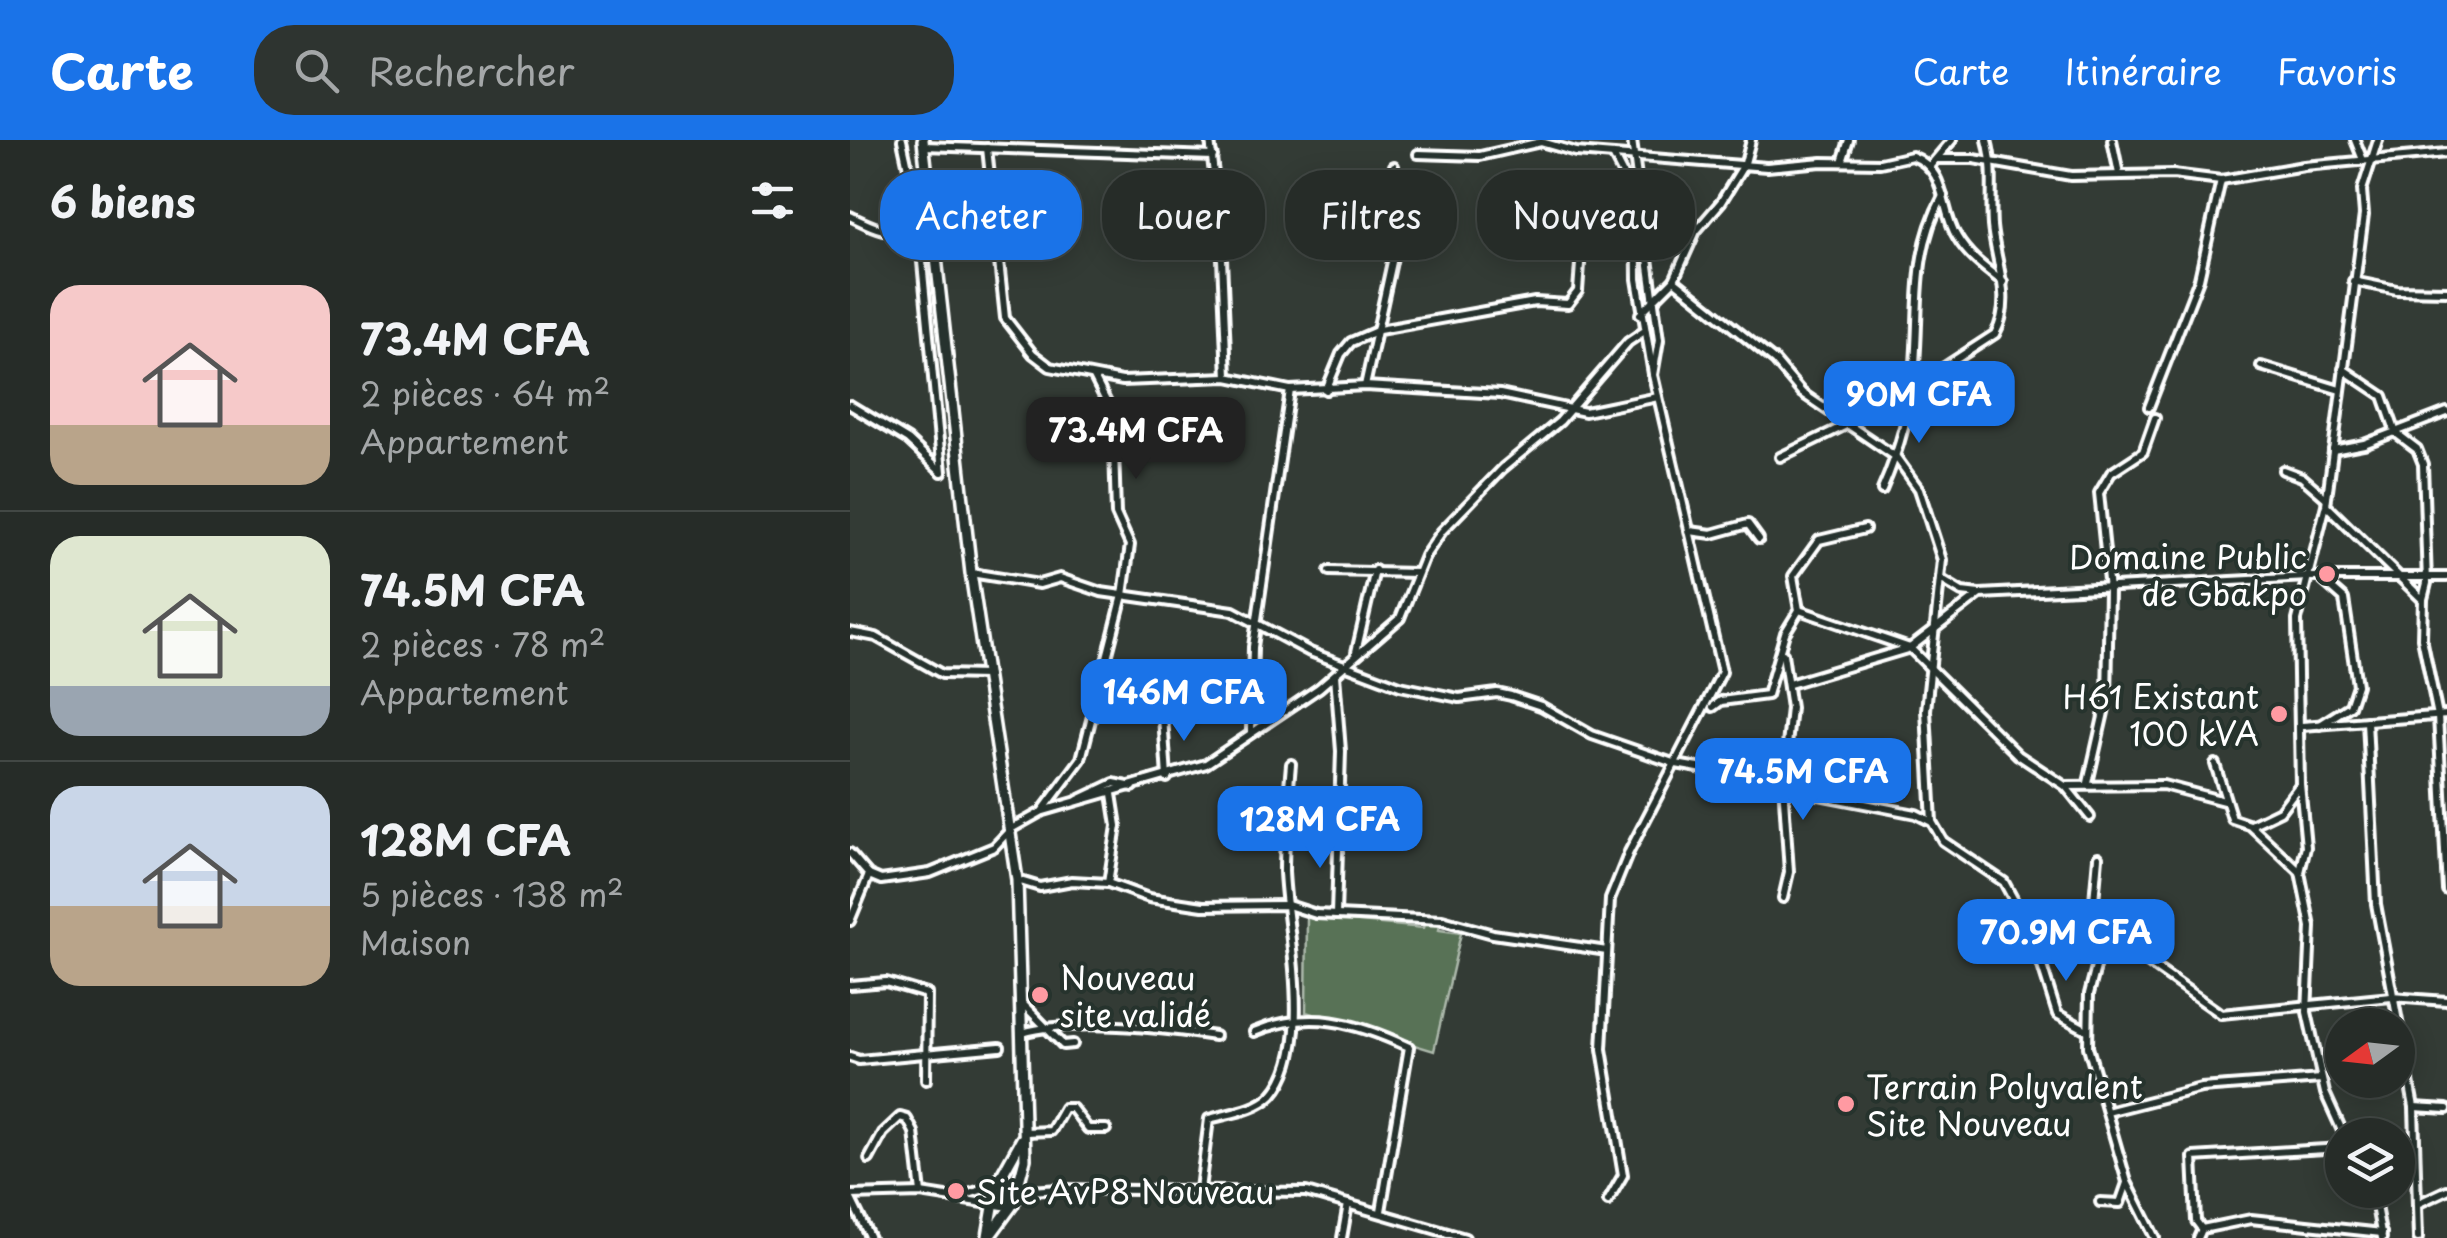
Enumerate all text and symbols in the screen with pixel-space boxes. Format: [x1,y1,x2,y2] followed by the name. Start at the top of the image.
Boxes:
[254,25,954,115] search box
[50,34,194,106] text: Carte
[369,42,575,99] text: Rechercher
[289,43,344,98] icon: search
[1913,44,2010,97] text: Carte
[2065,44,2222,97] text: Itinéraire
[2277,44,2397,97] text: Favoris
[50,169,196,232] text: 6 biens
[880,170,1082,260] chip: Acheter
[1102,170,1265,260] chip: Louer
[1285,170,1457,260] chip: Filtres
[1477,170,1695,260] chip: Nouveau
[745,173,800,228] icon: filters
[360,306,590,369] text: 73.4M CFA
[130,325,250,445] icon: home
[1827,361,2011,446] pin: 90M CFA
[360,369,610,417] text: 2 pièces · 64 m²
[1846,369,1992,417] text: 90M CFA
[1022,397,1250,482] pin: 73.4M CFA
[1048,405,1224,453] text: 73.4M CFA
[360,417,569,465] text: Appartement
[2069,532,2307,617] place label: Domaine Public de Gbakpo
[360,557,585,620] text: 74.5M CFA
[2316,563,2338,585] marker: Domaine Public de Gbakpo
[130,576,250,696] icon: home
[360,620,606,668] text: 2 pièces · 78 m²
[1081,659,1287,744] pin: 146M CFA
[1103,667,1265,715] text: 146M CFA
[360,668,569,716] text: Appartement
[2063,672,2259,757] place label: H61 Existant 100 kVA
[2268,703,2290,725] marker: H61 Existant 100 kVA
[1689,738,1917,823] pin: 74.5M CFA
[1717,746,1889,794] text: 74.5M CFA
[1217,786,1423,871] pin: 128M CFA
[1239,794,1401,842] text: 128M CFA
[360,807,571,870] text: 128M CFA
[130,826,250,946] icon: home
[360,870,624,918] text: 5 pièces · 138 m²
[1952,899,2180,984] pin: 70.9M CFA
[1980,907,2152,955] text: 70.9M CFA
[360,918,471,966] text: Maison
[1060,953,1211,1038] place label: Nouveau site validé
[1029,984,1051,1006] marker: Nouveau site validé
[2325,1008,2415,1098] north arrow
[2325,1008,2415,1208] map controls
[1866,1062,2143,1147] place label: Terrain Polyvalent Site Nouveau
[1835,1093,1857,1115] marker: Terrain Polyvalent Site Nouveau
[2325,1118,2415,1208] button: layers
[976,1167,1274,1215] place label: Site AvP8 Nouveau
[945,1180,967,1202] marker: Site AvP8 Nouveau

